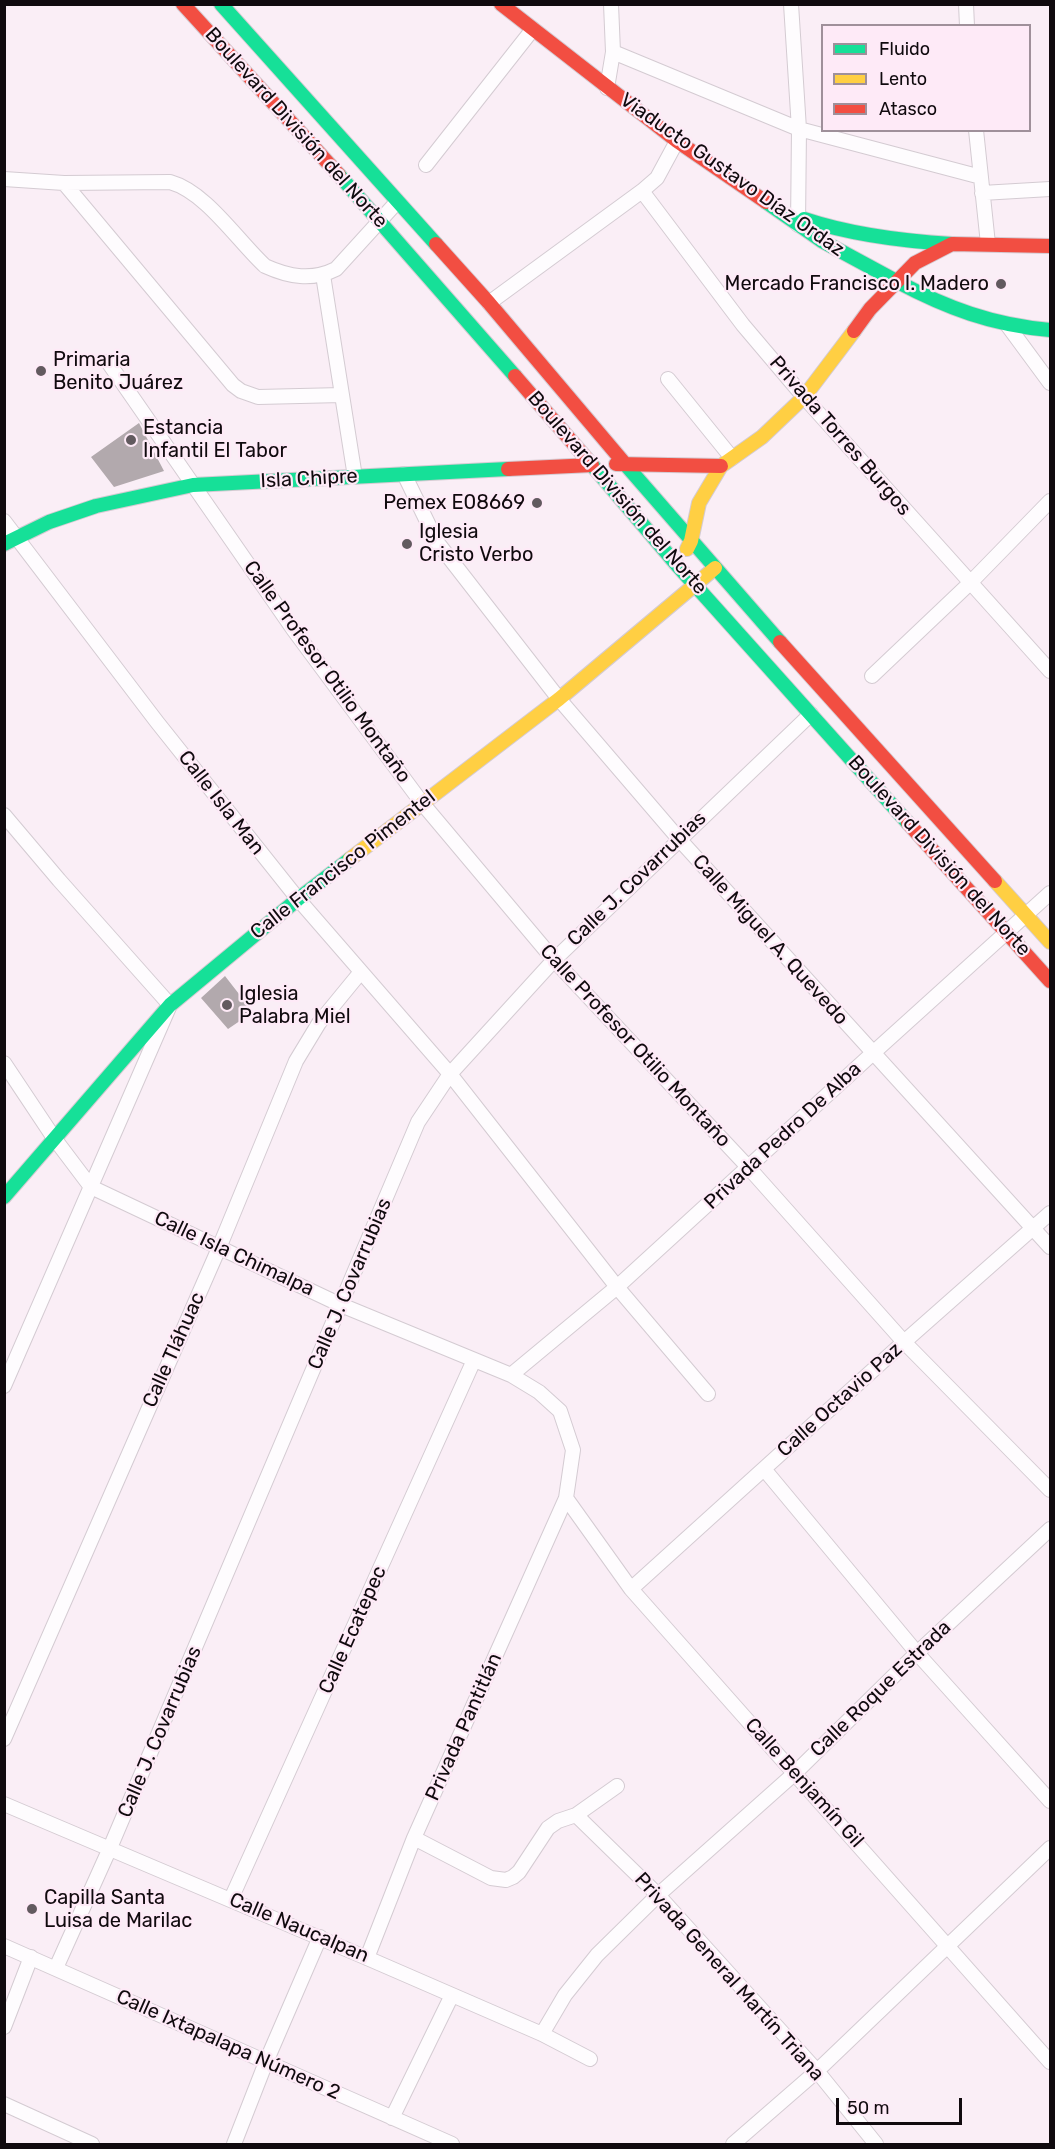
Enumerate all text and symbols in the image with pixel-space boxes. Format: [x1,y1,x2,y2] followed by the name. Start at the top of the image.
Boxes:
[200,23,392,233] street label: Boulevard División del Norte
[821,24,1031,132] legend
[879,38,930,60] text: Fluido
[879,68,927,90] text: Lento
[615,88,849,262] street label: Viaducto Gustavo Díaz Ordaz
[879,98,937,120] text: Atasco
[724,272,989,296] place label: Mercado Francisco I. Madero
[994,277,1008,291] marker: Mercado Francisco I. Madero
[53,348,183,395] place label: Primaria Benito Juárez
[764,351,916,521] street label: Privada Torres Burgos
[34,364,48,378] marker: Primaria Benito Juárez
[522,386,712,600] street label: Boulevard División del Norte
[143,416,287,463] place label: Estancia Infantil El Tabor
[124,433,138,447] marker: Estancia Infantil El Tabor
[260,464,358,494] street label: Isla Chipre
[383,491,525,515] place label: Pemex E08669
[530,496,544,510] marker: Pemex E08669
[419,520,533,567] place label: Iglesia Cristo Verbo
[400,537,414,551] marker: Iglesia Cristo Verbo
[238,556,416,788] street label: Calle Profesor Otilio Montaño
[173,746,269,860] street label: Calle Isla Man
[843,751,1035,961] street label: Boulevard División del Norte
[246,785,440,945] street label: Calle Francisco Pimentel
[563,807,711,951] street label: Calle J. Covarrubias
[687,850,853,1030] street label: Calle Miguel A. Quevedo
[535,940,735,1152] street label: Calle Profesor Otilio Montaño
[239,982,351,1029] place label: Iglesia Palabra Miel
[220,998,234,1012] marker: Iglesia Palabra Miel
[700,1057,866,1215] street label: Privada Pedro De Alba
[303,1195,397,1373] street label: Calle J. Covarrubias
[150,1206,318,1302] street label: Calle Isla Chimalpa
[138,1289,210,1411] street label: Calle Tláhuac
[773,1338,907,1462] street label: Calle Octavio Paz
[314,1562,392,1698] street label: Calle Ecatepec
[806,1616,956,1762] street label: Calle Roque Estrada
[113,1643,207,1821] street label: Calle J. Covarrubias
[421,1649,507,1805] street label: Privada Pantitlán
[740,1713,868,1853] street label: Calle Benjamín Gil
[629,1868,829,2086] street label: Privada General Martín Triana
[44,1886,192,1933] place label: Capilla Santa Luisa de Marilac
[226,1888,372,1968] street label: Calle Naucalpan
[25,1902,39,1916] marker: Capilla Santa Luisa de Marilac
[112,1985,344,2105] street label: Calle Ixtapalapa Número 2
[839,2086,965,2124] scale bar
[847,2097,890,2119] text: 50 m

